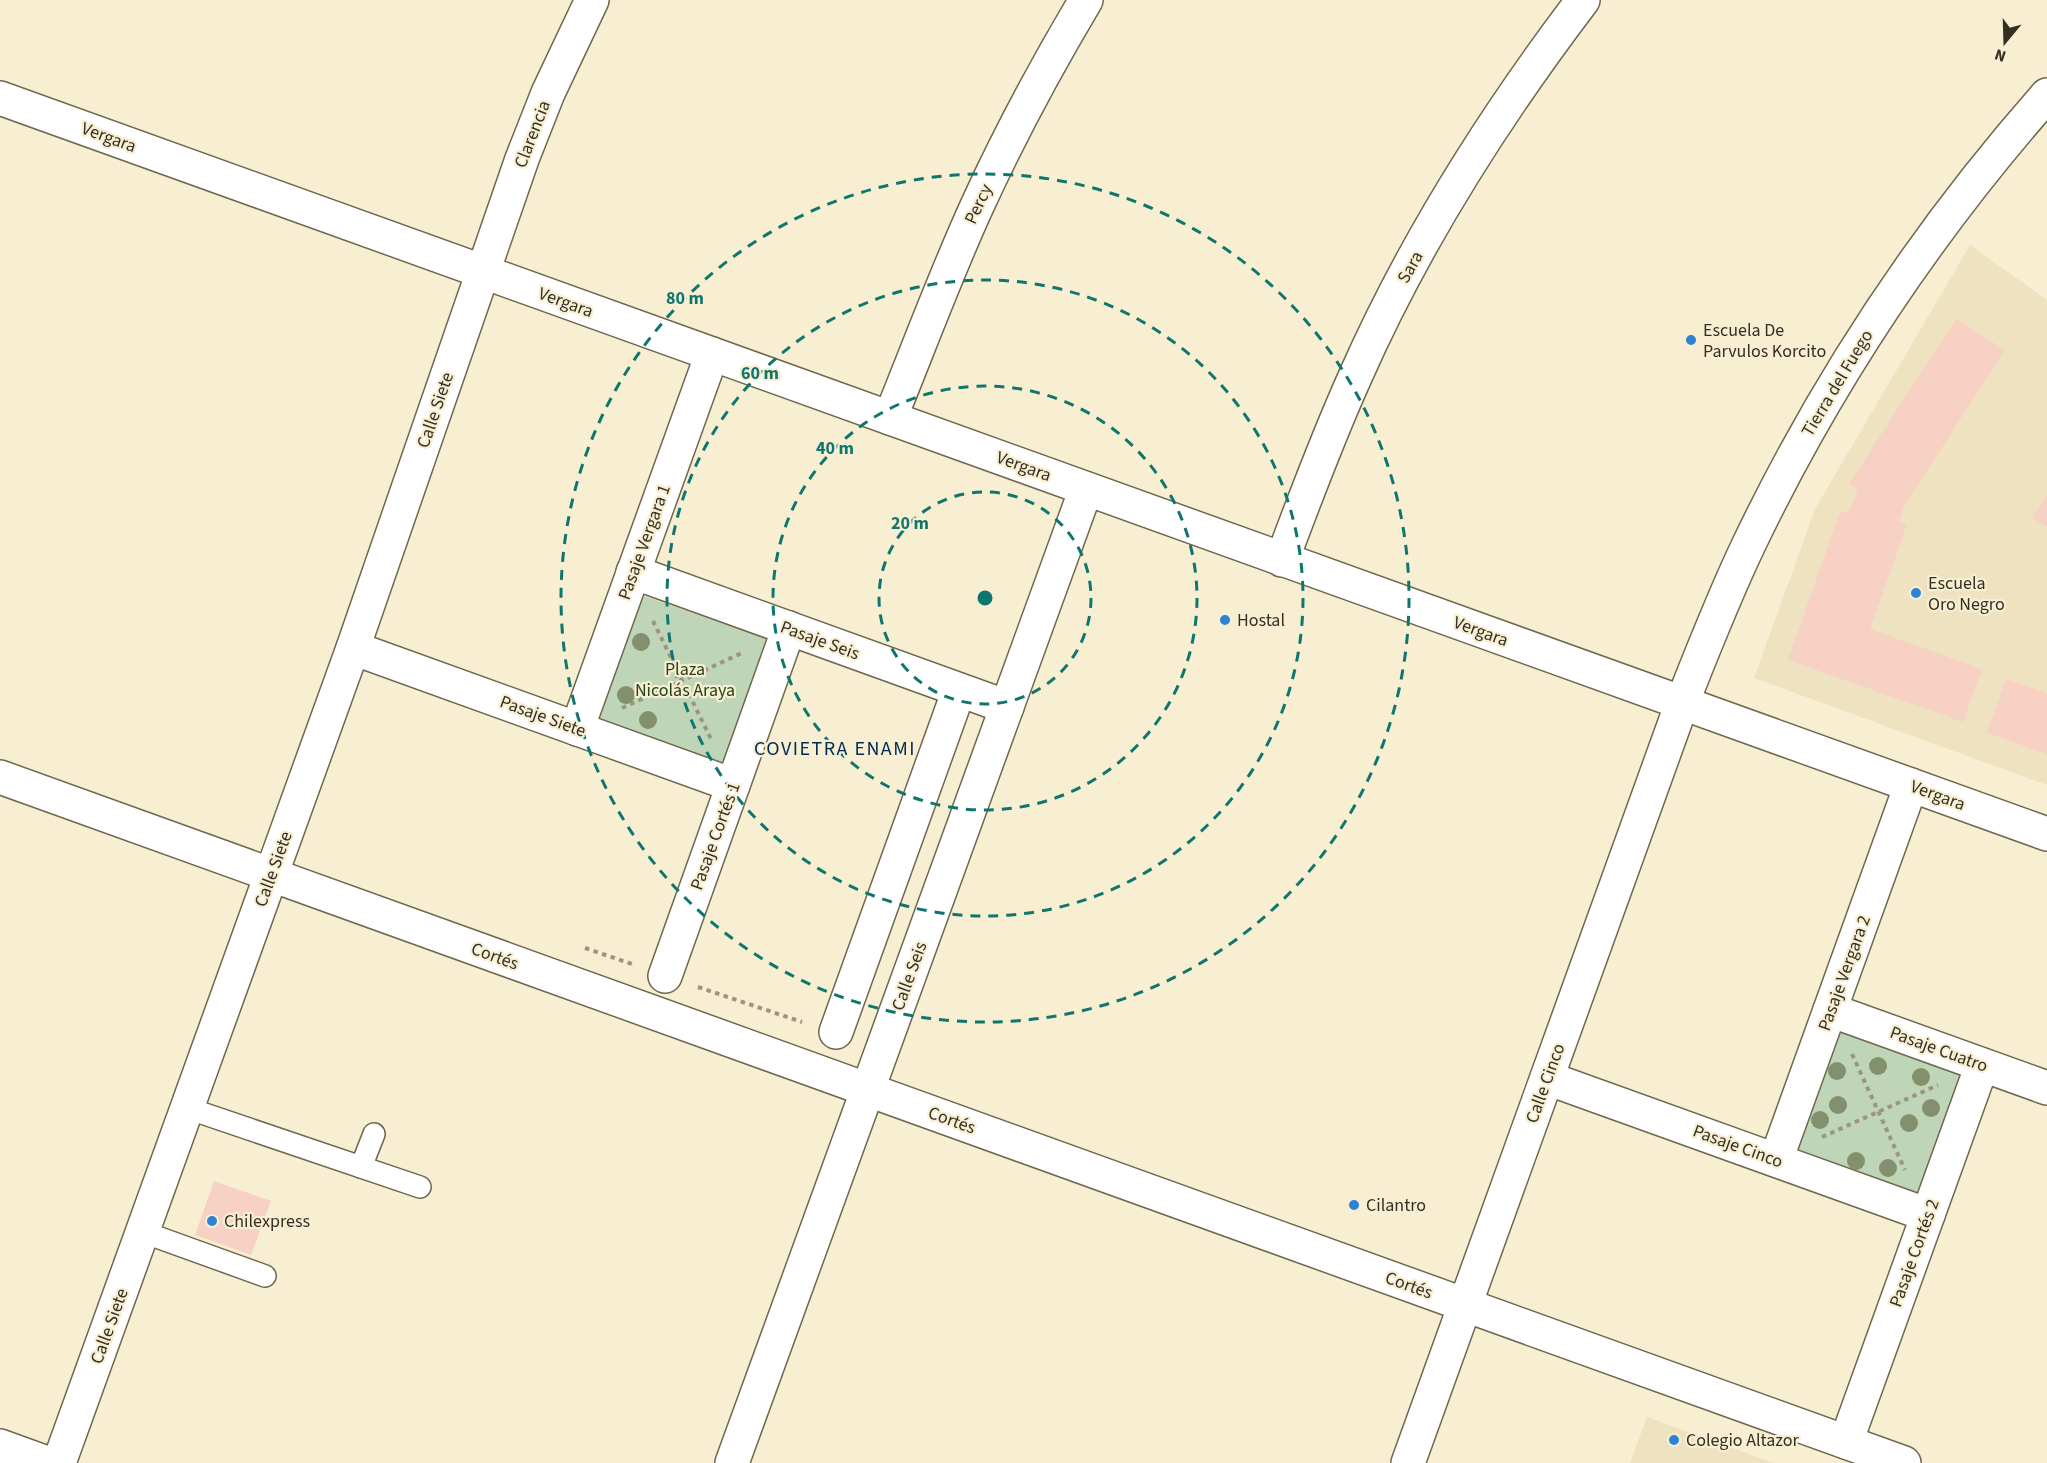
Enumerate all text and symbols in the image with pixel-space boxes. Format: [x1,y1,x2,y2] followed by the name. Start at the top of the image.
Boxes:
[1975,12,2035,72] north arrow
[1992,43,2009,67] text: N
[508,97,557,172] street label: Clarencia
[78,116,140,159] street label: Vergara
[958,180,999,228] street label: Percy
[1391,246,1430,288] street label: Sara
[535,281,597,324] street label: Vergara
[666,286,704,311] text: 80 m
[1703,318,1826,364] place label: Escuela De Parvulos Korcito
[1796,325,1879,441] street label: Tierra del Fuego
[1684,333,1698,347] marker: Escuela De Parvulos Korcito
[741,361,779,386] text: 60 m
[411,369,460,451] street label: Calle Siete
[816,436,854,461] text: 40 m
[993,445,1055,488] street label: Vergara
[612,481,677,603] street label: Pasaje Vergara 1
[891,511,929,536] text: 20 m
[1928,571,2005,617] place label: Escuela Oro Negro
[1909,586,1923,600] marker: Escuela Oro Negro
[975,588,995,608] centre of rings
[1237,608,1285,633] place label: Hostal
[1450,610,1512,653] street label: Vergara
[1218,613,1232,627] marker: Hostal
[777,615,863,666] street label: Pasaje Seis
[635,657,735,703] park label: Plaza Nicolás Araya
[496,689,589,744] street label: Pasaje Siete
[754,735,916,763] district label: COVIETRA ENAMI
[1907,774,1969,817] street label: Vergara
[684,779,747,894] street label: Pasaje Cortés 1
[248,828,299,910] street label: Calle Siete
[1812,912,1877,1034] street label: Pasaje Vergara 2
[468,936,522,977] street label: Cortés
[885,938,933,1014] street label: Calle Seis
[1886,1020,1991,1079] street label: Pasaje Cuatro
[1519,1040,1571,1127] street label: Calle Cinco
[925,1100,979,1141] street label: Cortés
[1689,1119,1786,1174] street label: Pasaje Cinco
[1366,1193,1426,1218] place label: Cilantro
[1883,1196,1946,1311] street label: Pasaje Cortés 2
[1347,1198,1361,1212] marker: Cilantro
[224,1209,310,1234] place label: Chilexpress
[205,1214,219,1228] marker: Chilexpress
[1382,1265,1436,1306] street label: Cortés
[84,1285,135,1367] street label: Calle Siete
[1686,1428,1800,1453] place label: Colegio Altazor
[1667,1433,1681,1447] marker: Colegio Altazor

